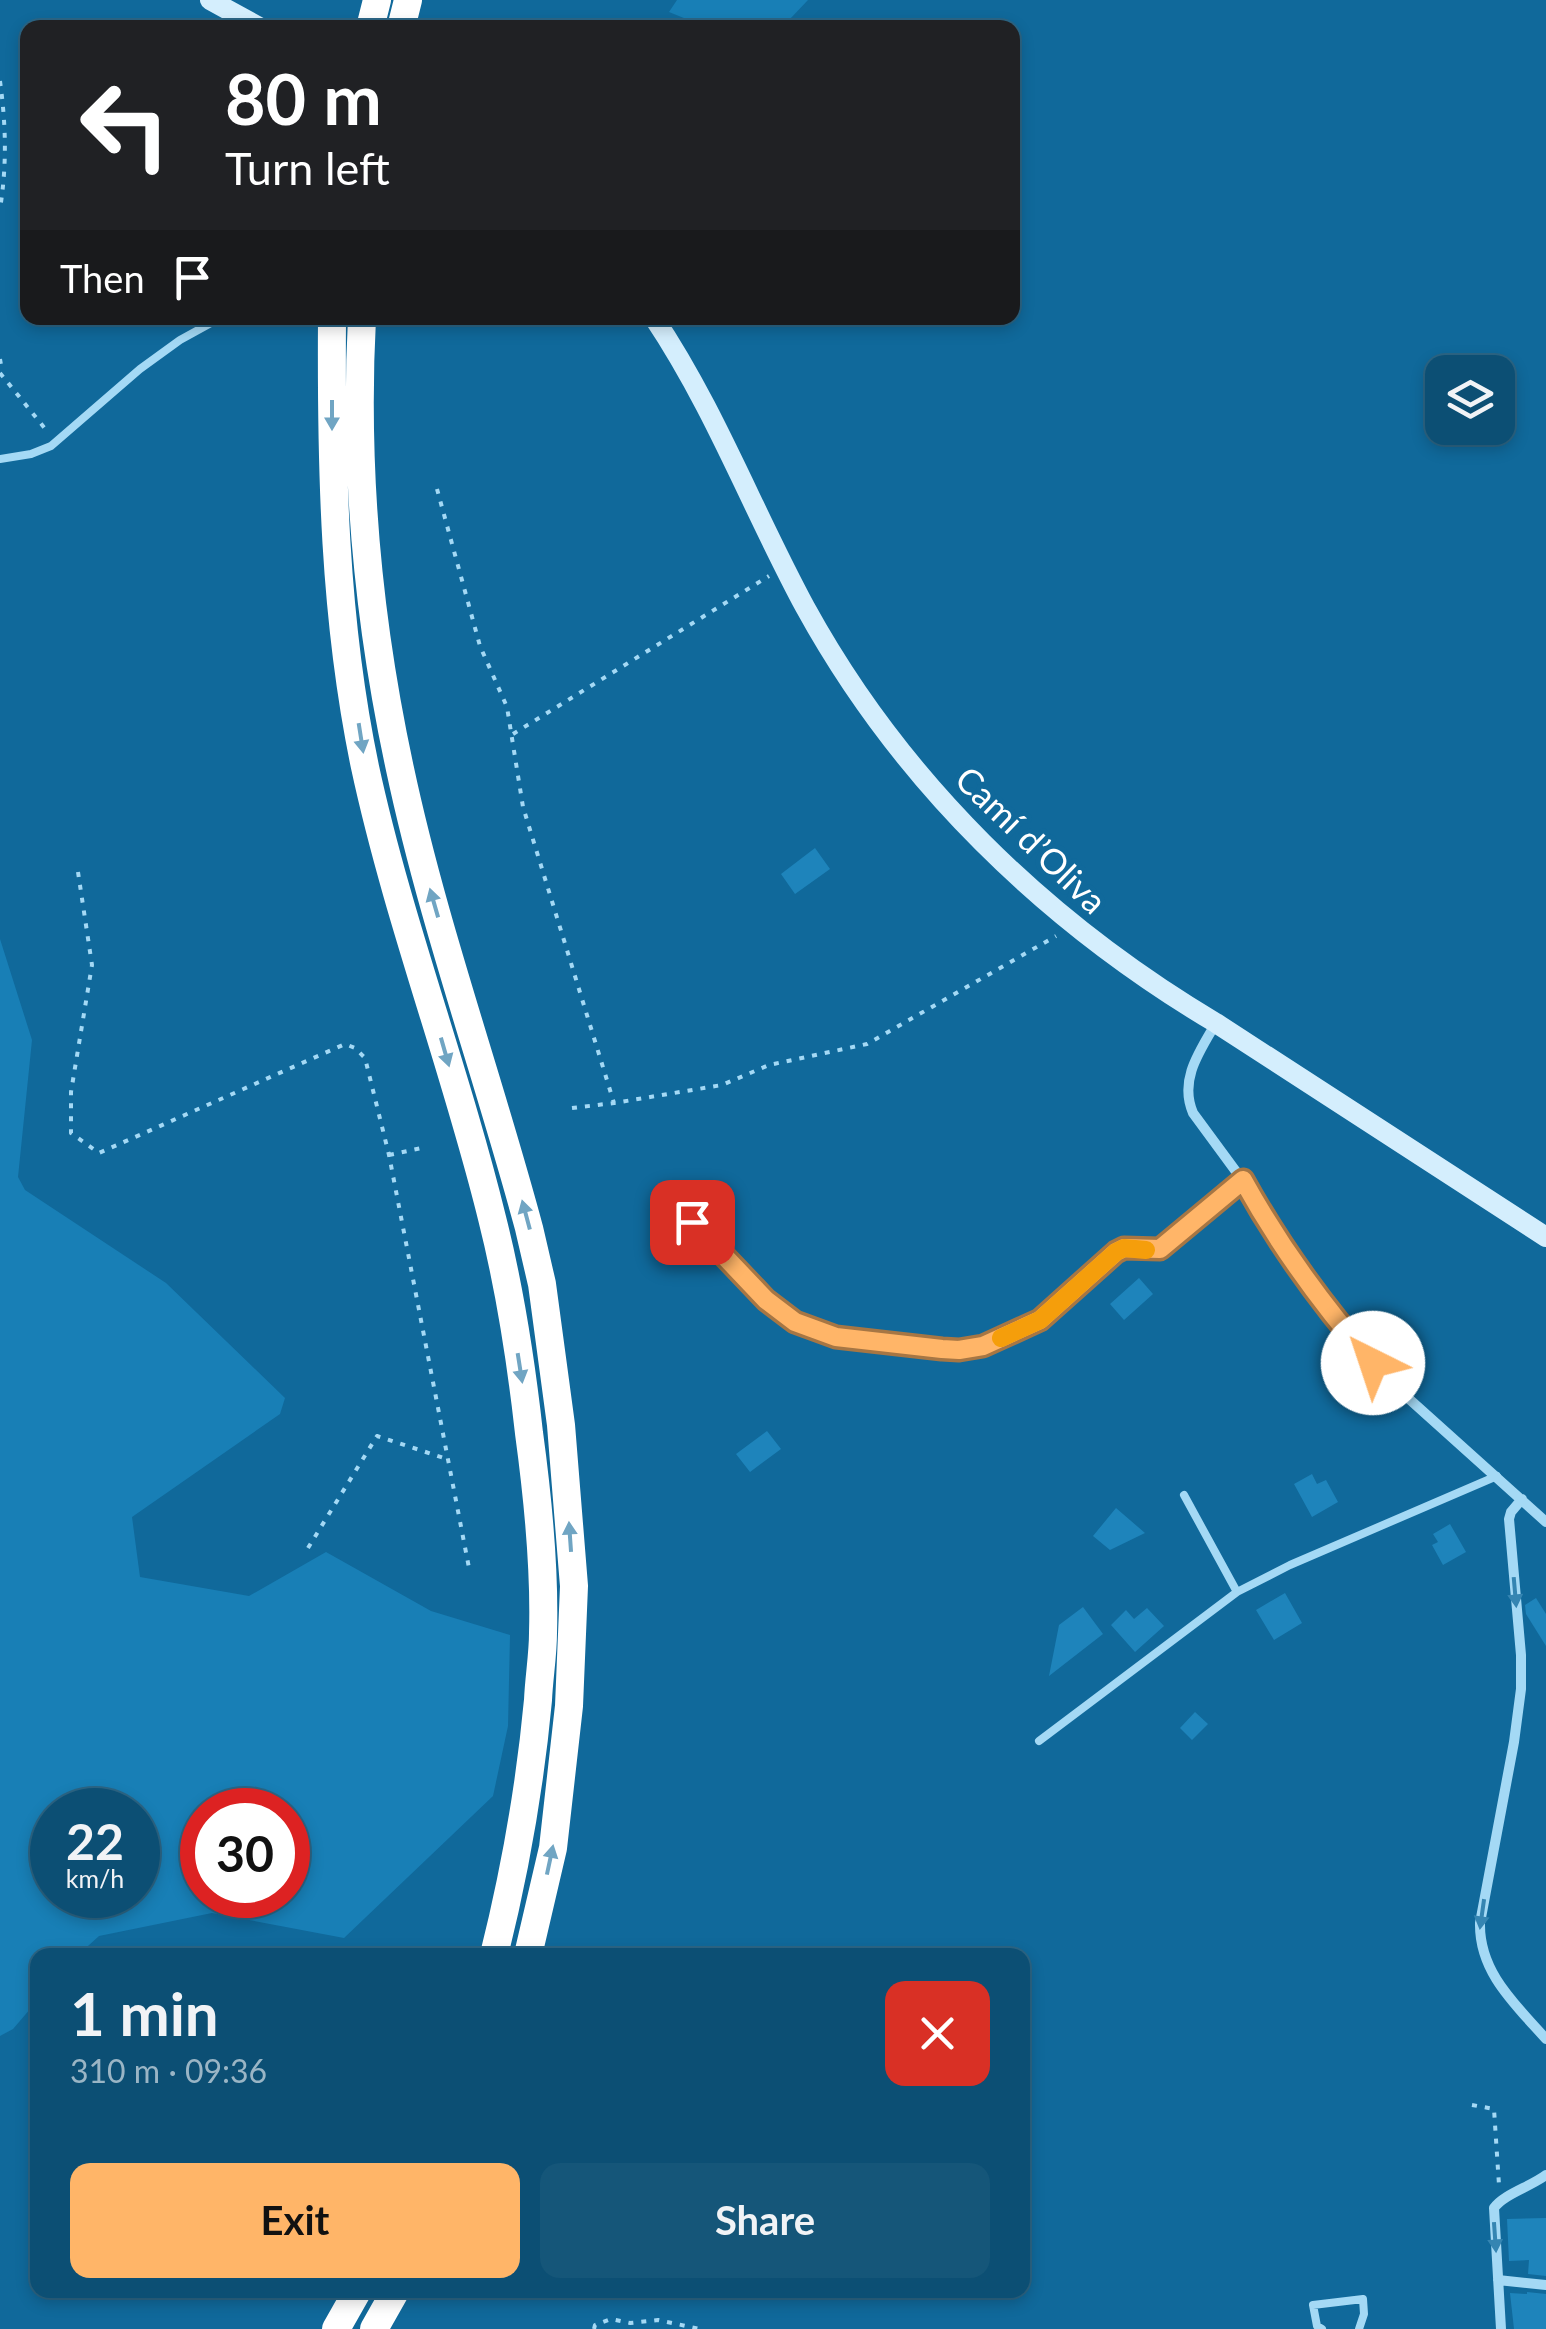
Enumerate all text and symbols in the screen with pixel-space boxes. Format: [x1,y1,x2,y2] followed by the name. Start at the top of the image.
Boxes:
[225,56,382,140] text: 80 m
[60,60,190,190] icon: left
[225,141,390,195] text: Turn left
[165,250,220,305] icon: arrive
[60,255,145,301] text: Then
[1425,355,1515,445] map controls
[1425,355,1515,445] button: layers
[324,399,340,431] one-way arrow
[353,723,369,755] one-way arrow
[948,757,1116,921] street label: Camí d’Oliva
[426,887,442,918] one-way arrow
[438,1037,453,1068] one-way arrow
[650,1180,735,1265] pin
[665,1195,720,1250] icon: arrive
[517,1199,533,1230] one-way arrow
[1321,1311,1425,1415] position arrow
[513,1352,529,1384] one-way arrow
[561,1520,577,1552] one-way arrow
[1507,1577,1523,1609] one-way arrow
[180,1788,310,1918] speed limit sign: 30
[66,1811,124,1871] text: 22
[543,1844,558,1875] one-way arrow
[66,1863,124,1893] text: km/h
[1474,1898,1490,1930] one-way arrow
[70,1977,219,2049] text: 1 min
[885,1981,990,2086] button: close
[70,2051,267,2090] text: 310 m · 09:36
[70,2163,520,2278] button: Exit
[540,2163,990,2278] button: Share
[1488,2222,1504,2254] one-way arrow

